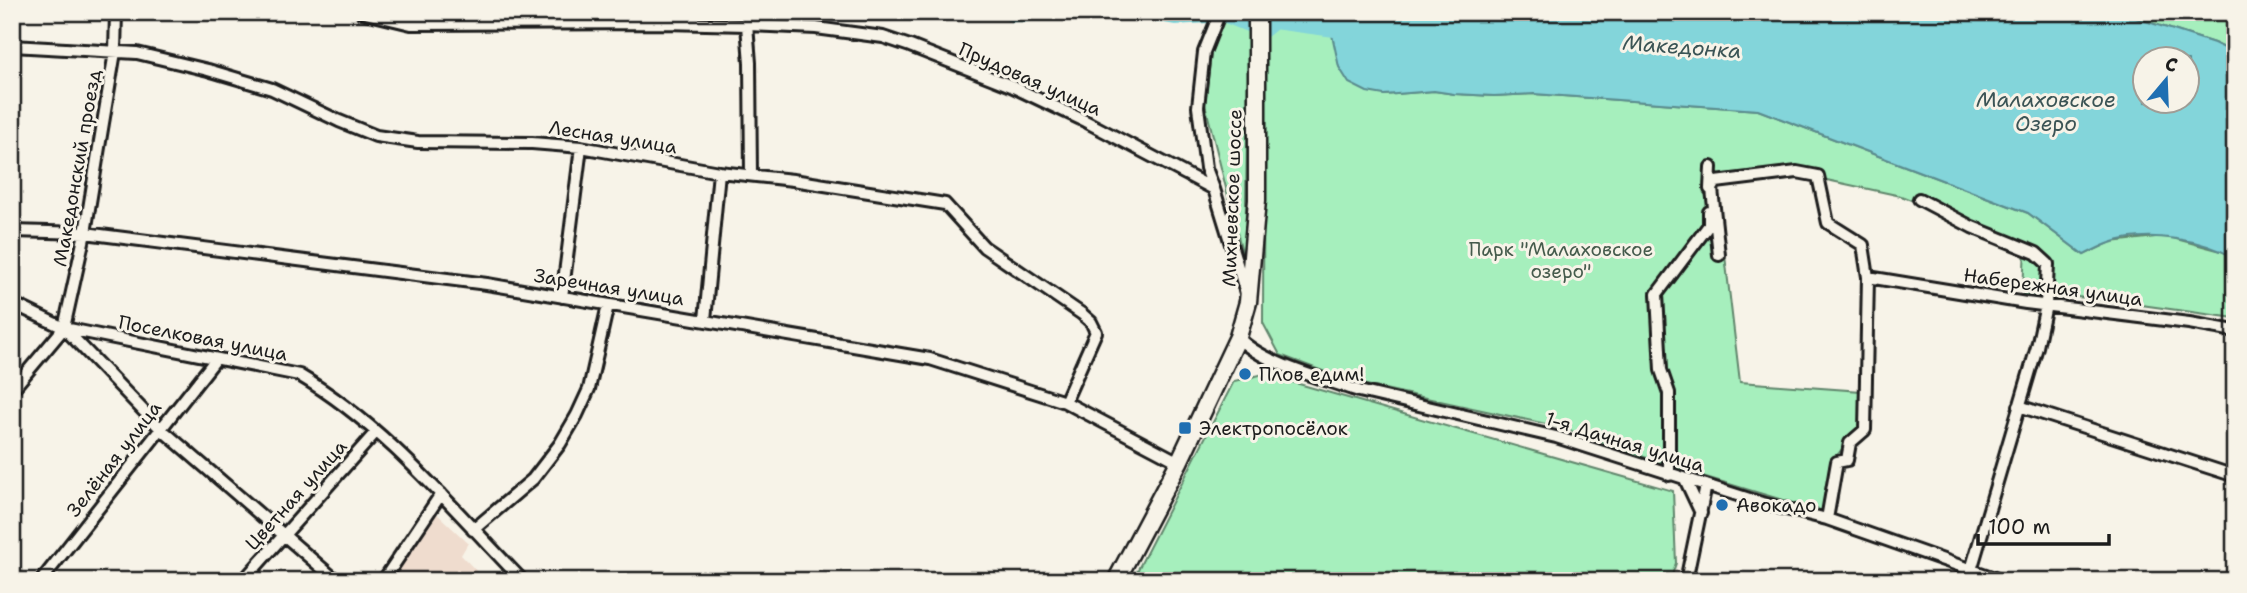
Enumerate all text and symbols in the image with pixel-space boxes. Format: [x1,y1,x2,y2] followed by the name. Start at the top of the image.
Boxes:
[1622,29,1742,65] water label: Македонка
[955,36,1105,122] street label: Прудовая улица
[2132,46,2202,116] north arrow
[2162,51,2181,78] text: С
[47,67,107,269] street label: Македонский проезд
[1976,86,2116,138] water label: Малаховское Озеро
[1216,109,1248,287] street label: Михневское шоссе
[547,115,679,159] street label: Лесная улица
[1469,237,1653,284] park label: Парк "Малаховское озеро"
[1962,262,2144,312] street label: Набережная улица
[532,263,686,311] street label: Заречная улица
[116,309,290,367] street label: Поселковая улица
[1259,362,1364,387] place label: Плов едим!
[1237,366,1253,382] marker: Плов едим!
[61,396,167,522] street label: Зелёная улица
[1543,406,1708,478] street label: 1-я Дачная улица
[1199,416,1348,441] place label: Электропосёлок
[1177,420,1193,436] marker: Электропосёлок
[240,434,352,556] street label: Цветная улица
[1736,493,1817,518] place label: Авокадо
[1714,497,1730,513] marker: Авокадо
[1978,502,2109,546] scale bar
[1988,513,2051,541] text: 100 m

